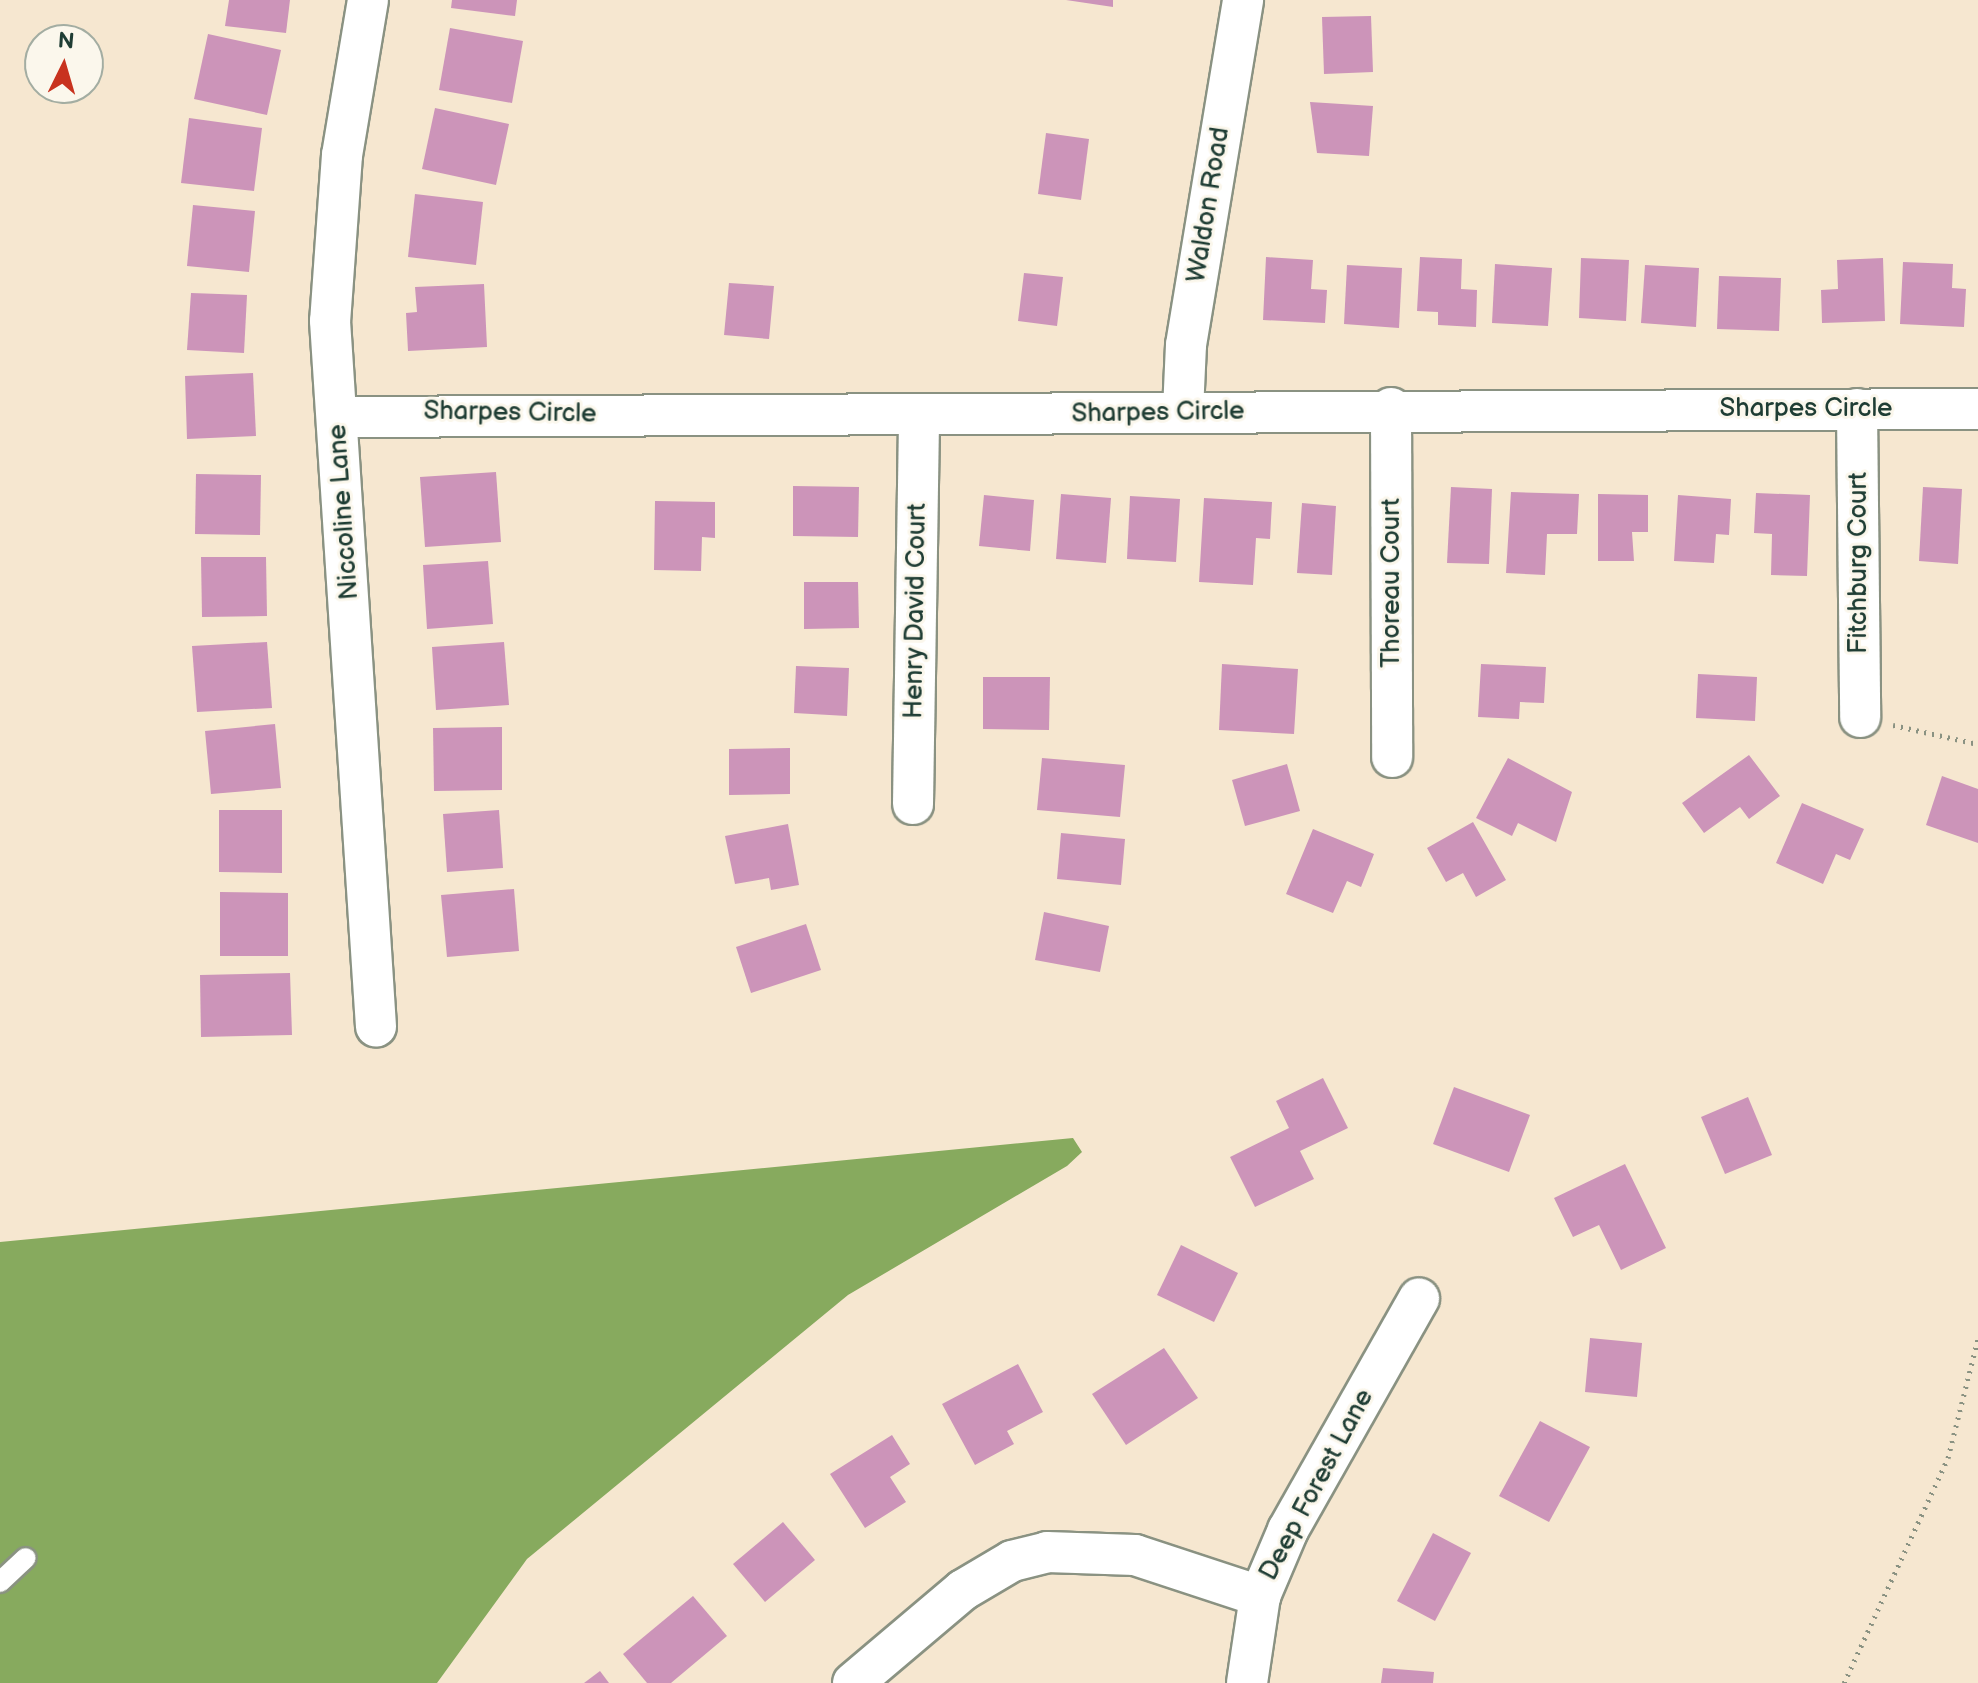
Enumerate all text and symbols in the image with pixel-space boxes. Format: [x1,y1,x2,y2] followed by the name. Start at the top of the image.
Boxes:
[24,24,104,104] north arrow
[57,27,75,56] text: N
[1181,125,1237,285] street label: Waldon Road
[1720,393,1892,425] street label: Sharpes Circle
[423,396,597,430] street label: Sharpes Circle
[1071,396,1245,430] street label: Sharpes Circle
[322,423,366,601] street label: Niccoline Lane
[1843,472,1875,654] street label: Fitchburg Court
[1376,498,1408,668] street label: Thoreau Court
[899,502,933,720] street label: Henry David Court
[1253,1384,1381,1586] street label: Deep Forest Lane

